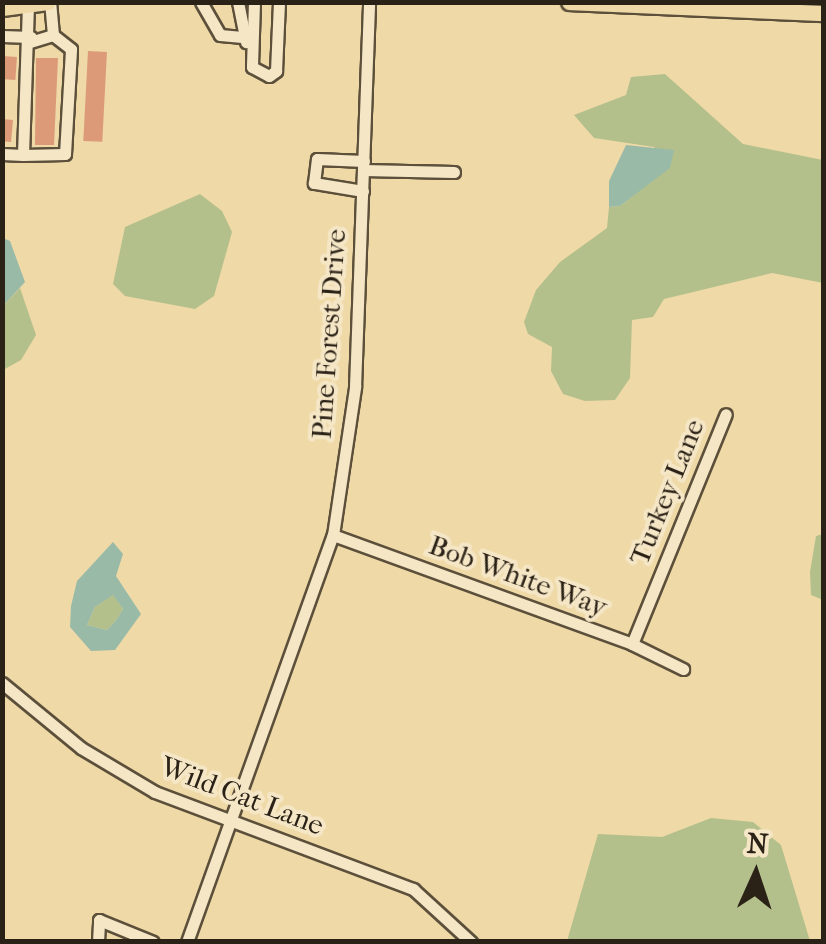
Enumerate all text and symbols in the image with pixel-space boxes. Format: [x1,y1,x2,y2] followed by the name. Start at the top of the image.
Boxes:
[305,228,353,440] street label: Pine Forest Drive
[623,414,711,570] street label: Turkey Lane
[424,528,612,624] street label: Bob White Way
[156,749,328,843] street label: Wild Cat Lane
[706,824,806,924] north arrow
[746,827,769,861] text: N

